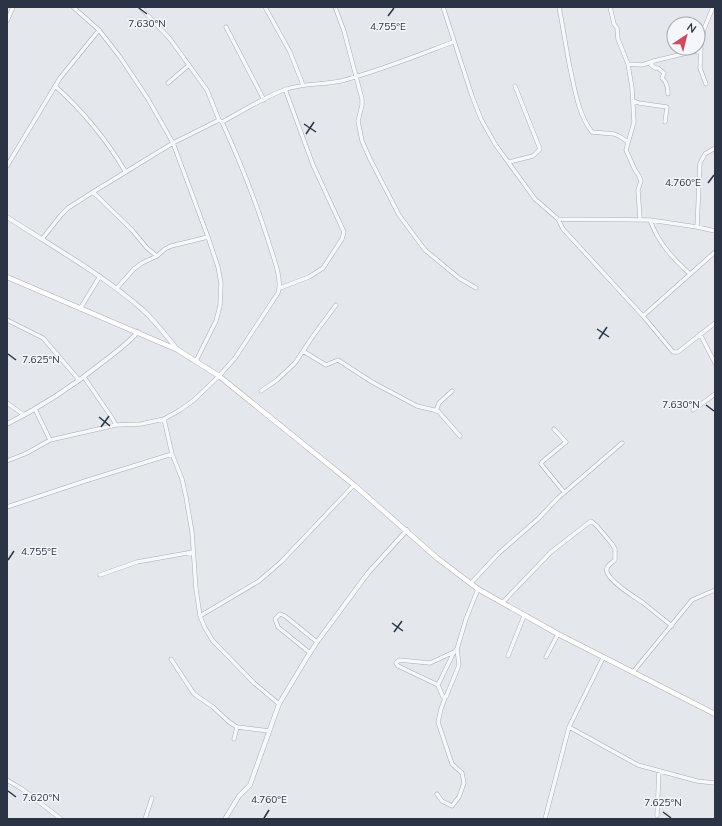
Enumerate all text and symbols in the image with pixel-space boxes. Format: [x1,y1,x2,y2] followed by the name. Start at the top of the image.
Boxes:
[666,16,706,56] north arrow
[128,17,166,30] text: 7.630°N
[370,20,406,33] text: 4.755°E
[684,20,699,36] text: N
[665,176,701,189] text: 4.760°E
[22,353,60,366] text: 7.625°N
[662,398,700,411] text: 7.630°N
[21,545,57,558] text: 4.755°E
[22,791,60,804] text: 7.620°N
[251,793,287,806] text: 4.760°E
[644,796,682,809] text: 7.625°N

